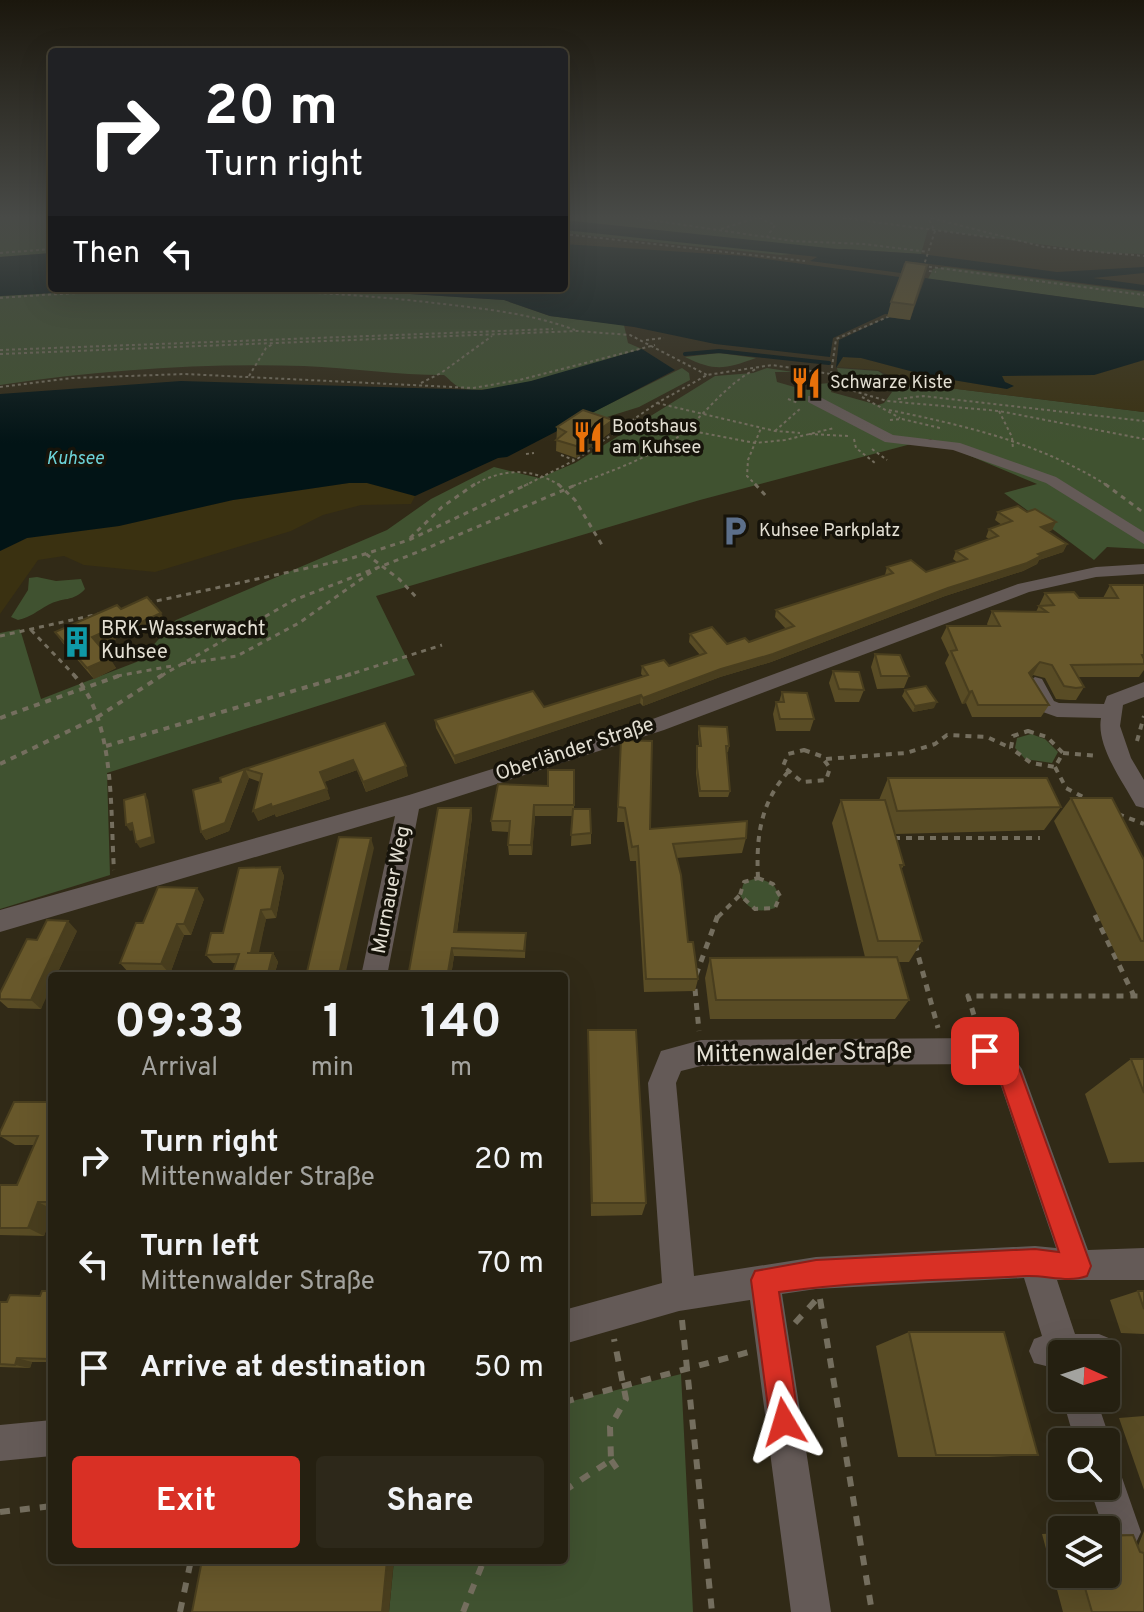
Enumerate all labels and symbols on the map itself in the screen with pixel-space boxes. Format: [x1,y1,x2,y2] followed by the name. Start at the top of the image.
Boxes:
[789,366,823,400] restaurant icon: Schwarze Kiste
[830,372,952,395] place label: Schwarze Kiste
[612,416,701,460] place label: Bootshaus am Kuhsee
[571,420,605,454] restaurant icon: Bootshaus am Kuhsee
[46,448,104,471] water label: Kuhsee
[718,514,752,548] parking icon: Kuhsee Parkplatz
[759,520,900,543] place label: Kuhsee Parkplatz
[101,617,266,666] place label: BRK-Wasserwacht Kuhsee
[60,625,94,659] building icon: BRK-Wasserwacht Kuhsee
[492,712,658,788] street label: Oberländer Straße
[367,824,417,956] street label: Murnauer Weg
[951,1017,1019,1085] pin
[695,1037,913,1071] street label: Mittenwalder Straße
[1048,1340,1120,1412] north arrow
[742,1380,826,1464] position arrow

